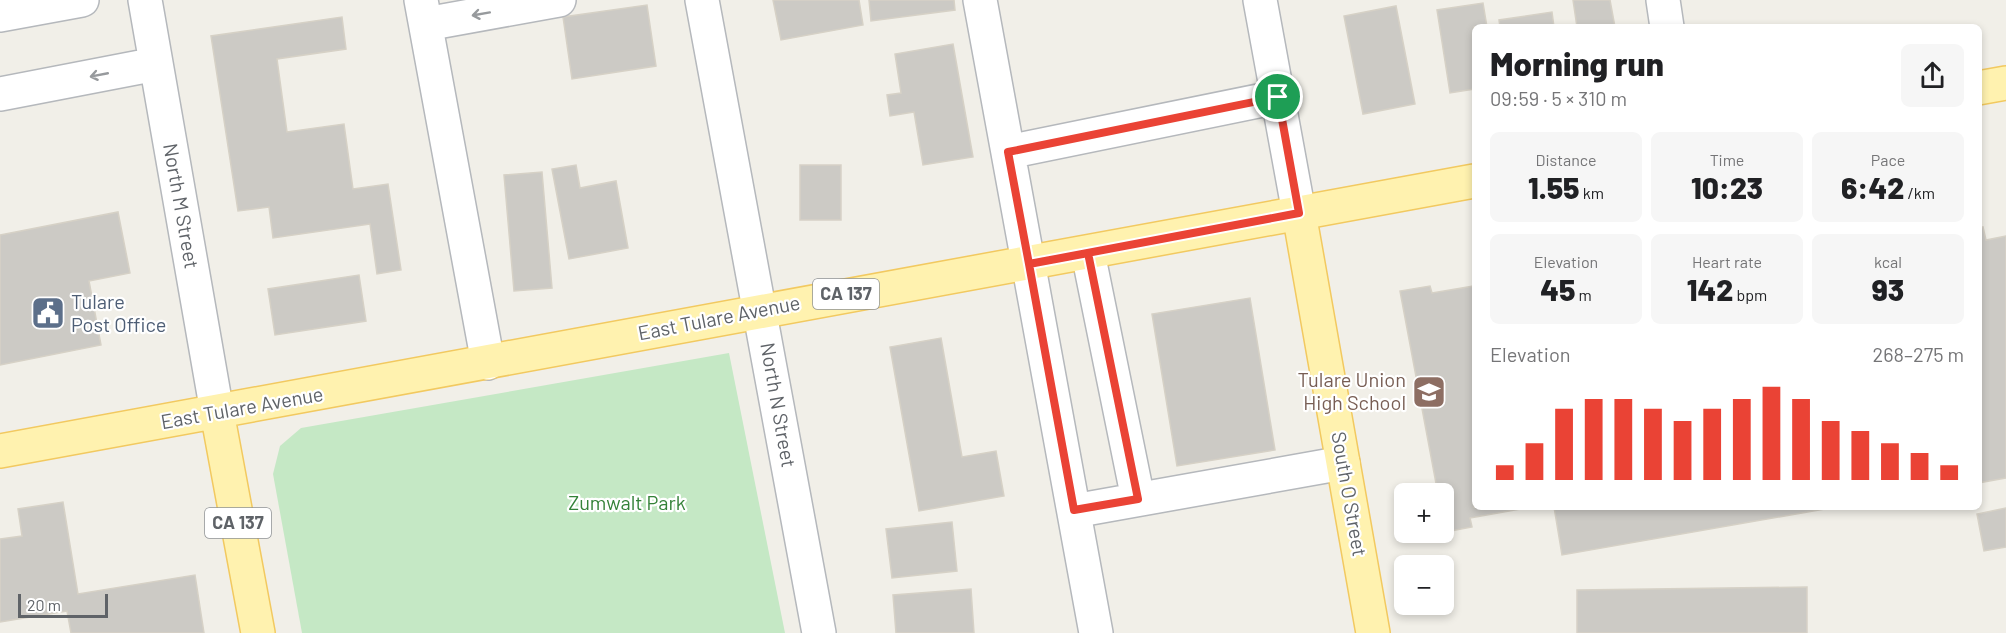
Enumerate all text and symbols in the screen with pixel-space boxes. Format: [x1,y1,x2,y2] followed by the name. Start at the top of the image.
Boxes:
[472,9,491,20] one-way arrow
[1490,43,1664,83] text: Morning run
[1901,44,1964,107] button: share
[89,70,109,81] one-way arrow
[1252,71,1303,122] pin
[1261,80,1294,113] icon: arrive
[1490,86,1627,110] text: 09:59 · 5 × 310 m
[159,141,205,270] street label: North M Street
[1536,150,1596,169] text: Distance
[1710,150,1744,169] text: Time
[1871,150,1905,169] text: Pace
[1528,169,1580,205] text: 1.55
[1691,169,1763,205] text: 10:23
[1841,169,1904,205] text: 6:42
[1580,183,1604,202] text: km
[1904,183,1935,202] text: /km
[1534,252,1598,271] text: Elevation
[1692,252,1762,271] text: Heart rate
[1874,252,1902,271] text: kcal
[1540,271,1575,307] text: 45
[1687,271,1733,307] text: 142
[1872,271,1904,307] text: 93
[813,279,879,309] road number: CA 137
[1575,285,1592,304] text: m
[1733,285,1767,304] text: bpm
[71,289,166,336] place label: Tulare Post Office
[636,290,802,345] street label: East Tulare Avenue
[30,295,66,331] public building icon: Tulare Post Office
[756,341,802,469] street label: North N Street
[1490,342,1571,366] text: Elevation
[1873,342,1964,366] text: 268–275 m
[1298,367,1406,414] place label: Tulare Union High School
[1411,374,1447,410] school or university icon: Tulare Union High School
[159,381,325,433] street label: East Tulare Avenue
[1327,429,1373,558] street label: South O Street
[1394,483,1454,615] map controls
[1394,483,1454,543] button: +
[568,490,686,514] park label: Zumwalt Park
[205,508,271,538] road number: CA 137
[1394,555,1454,615] button: −
[18,591,108,618] scale bar
[27,595,61,614] text: 20 m

